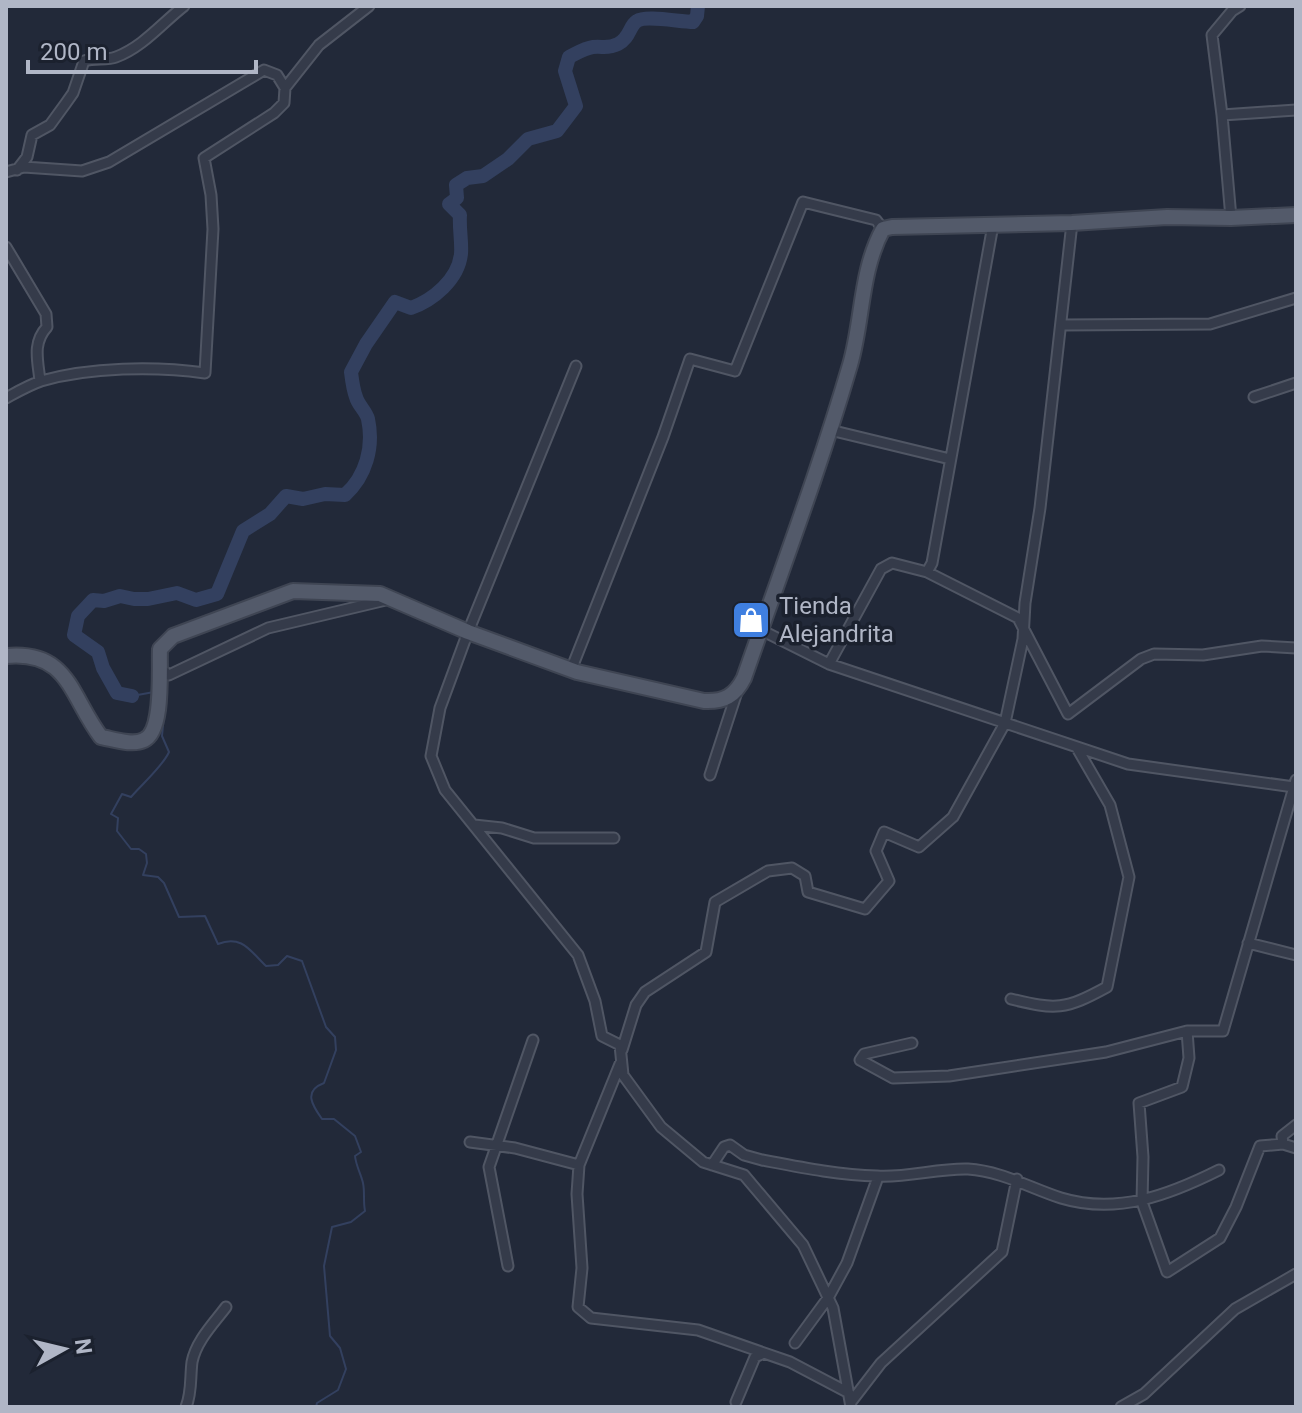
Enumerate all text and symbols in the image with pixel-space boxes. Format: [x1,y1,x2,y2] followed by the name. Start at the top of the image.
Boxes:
[28,24,256,74] scale bar
[40,38,107,66] text: 200 m
[779,592,894,648] place label: Tienda Alejandrita
[730,599,772,641] shop icon: Tienda Alejandrita
[24,1309,104,1389] north arrow
[70,1337,97,1356] text: N

